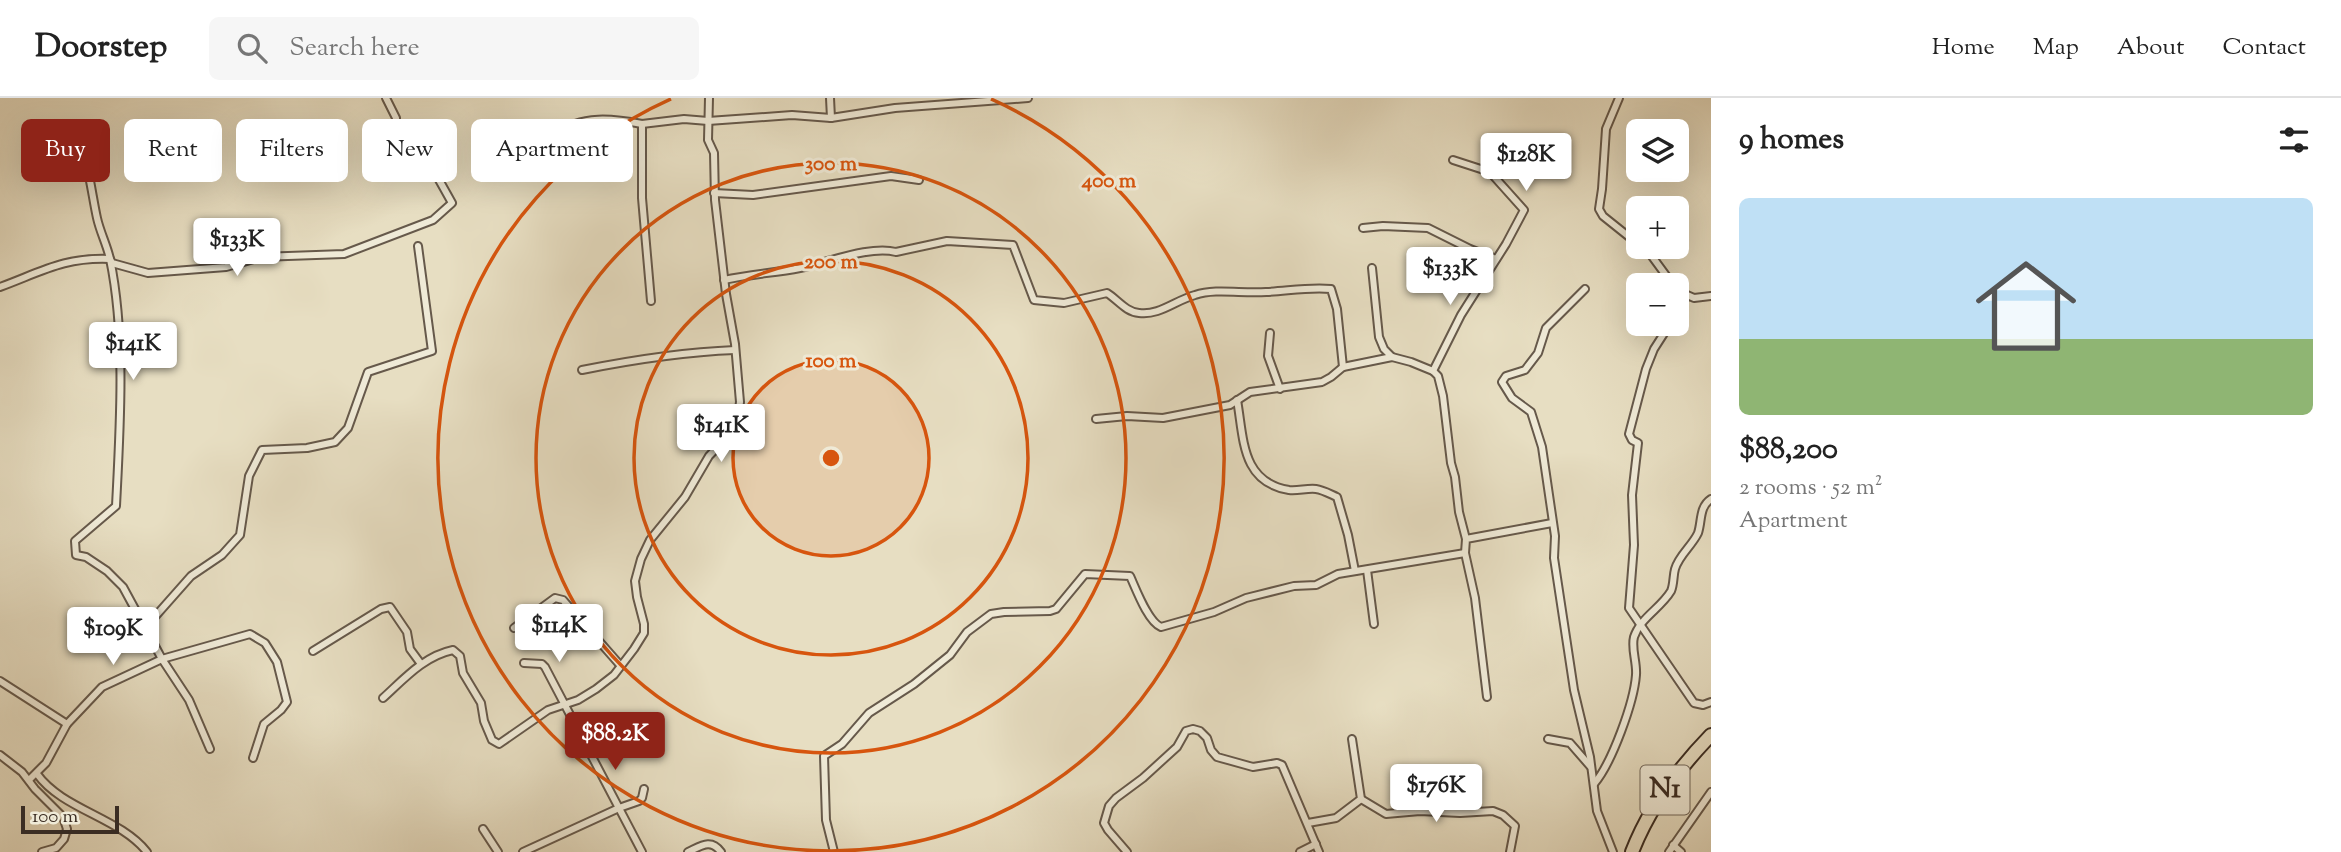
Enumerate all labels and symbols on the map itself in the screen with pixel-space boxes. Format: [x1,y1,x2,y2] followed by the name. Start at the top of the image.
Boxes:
[1477,134,1575,193] pin: $128K
[805,150,858,180] text: 300 m
[1081,167,1137,197] text: 400 m
[188,218,286,278] pin: $133K
[804,248,859,278] text: 200 m
[1401,248,1499,307] pin: $133K
[84,322,182,382] pin: $141K
[806,347,857,377] text: 100 m
[672,404,770,464] pin: $141K
[819,446,843,470] centre of rings
[510,604,608,664] pin: $114K
[64,608,162,667] pin: $109K
[558,712,672,772] pin: $88.2K
[1387,764,1485,824] pin: $176K
[1640,766,1690,814] road number: N1
[21,803,119,835] scale bar

